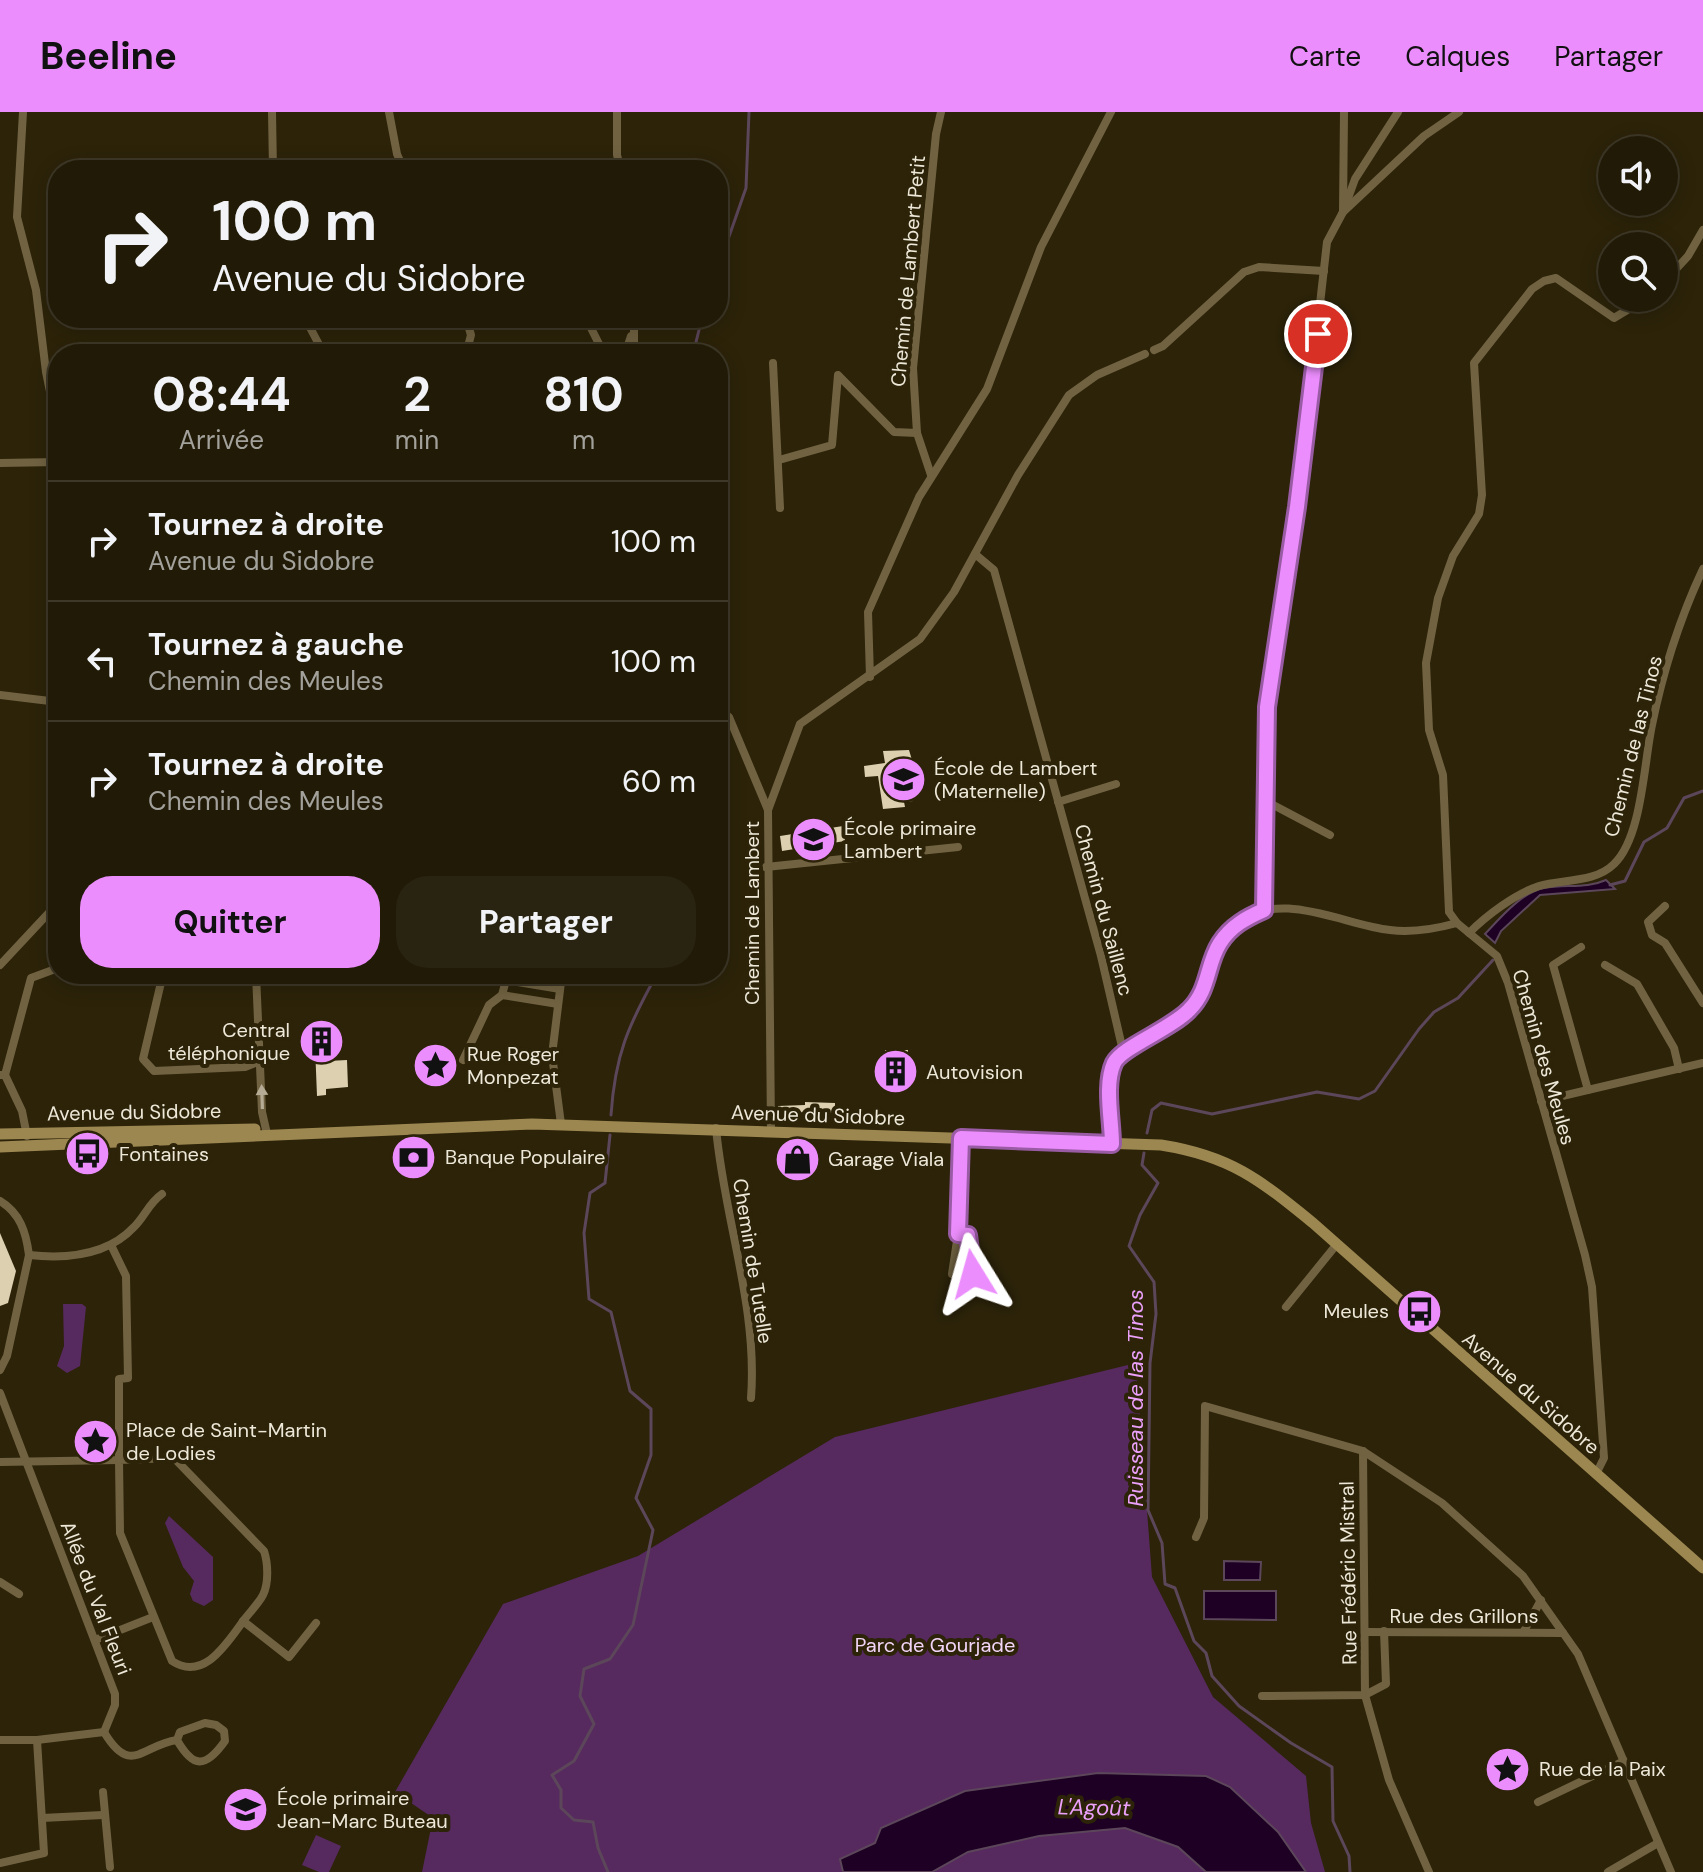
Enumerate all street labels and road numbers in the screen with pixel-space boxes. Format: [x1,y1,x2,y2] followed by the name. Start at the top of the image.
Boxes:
[885,154,931,388] street label: Chemin de Lambert Petit
[1598,653,1668,839] street label: Chemin de las Tinos
[739,821,765,1005] street label: Chemin de Lambert
[1069,821,1139,999] street label: Chemin du Saillenc
[1507,966,1581,1148] street label: Chemin des Meules
[47,1097,221,1127] street label: Avenue du Sidobre
[730,1099,906,1131] street label: Avenue du Sidobre
[727,1177,779,1345] street label: Chemin de Tutelle
[1457,1326,1605,1460] street label: Avenue du Sidobre
[1333,1481,1363,1665] street label: Rue Frédéric Mistral
[55,1517,137,1679] street label: Allée du Val Fleuri
[1390,1603,1538,1629] street label: Rue des Grillons

